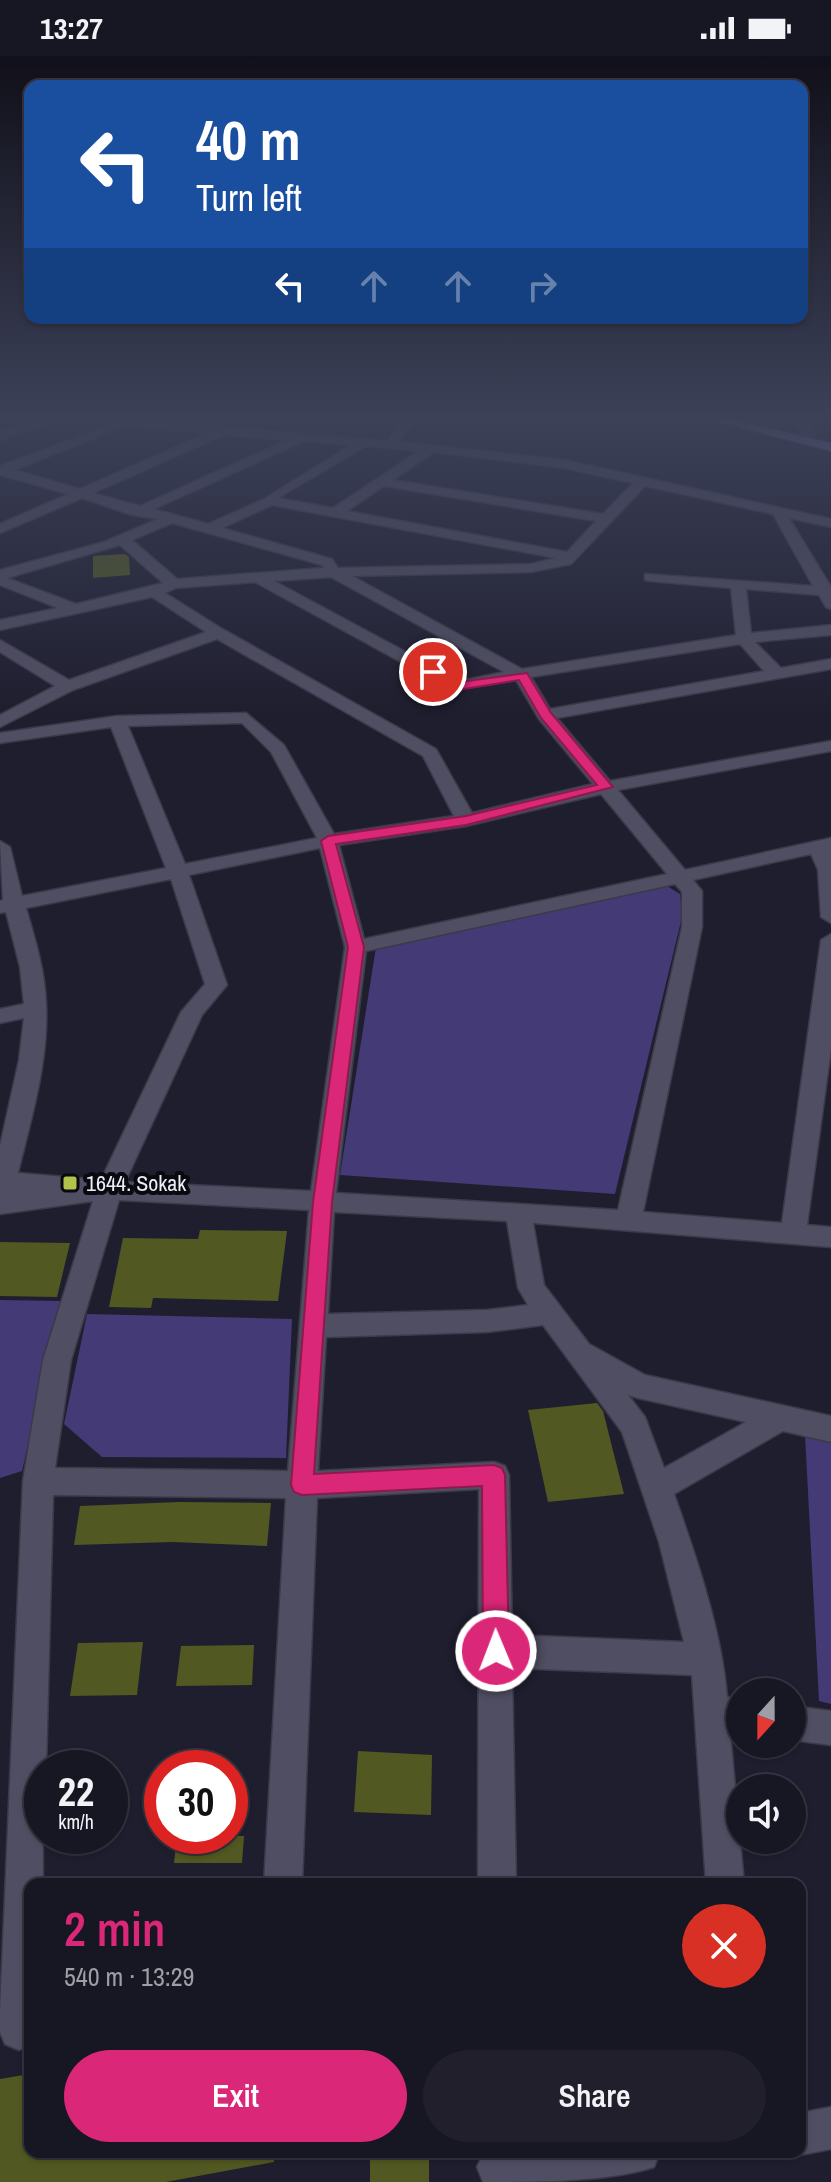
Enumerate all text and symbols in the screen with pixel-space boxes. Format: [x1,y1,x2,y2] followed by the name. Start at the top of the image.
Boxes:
[40,8,103,48] text: 13:27
[196,102,301,177] text: 40 m
[64,112,168,216] icon: left
[196,174,302,222] text: Turn left
[268,264,312,308] icon: left
[352,264,396,308] icon: ahead
[436,264,480,308] icon: ahead
[520,264,564,308] icon: right
[399,638,467,706] pin
[411,650,455,694] icon: arrive
[86,1168,187,1198] place label: 1644. Sokak
[61,1174,79,1192] marker: 1644. Sokak
[454,1609,538,1693] position arrow
[726,1678,806,1758] north arrow
[726,1678,806,1854] map controls
[144,1750,248,1854] speed limit sign: 30
[58,1765,94,1818] text: 22
[726,1774,806,1854] button: sound
[58,1808,94,1835] text: km/h
[64,1896,165,1961] text: 2 min
[682,1904,766,1988] button: close
[64,1959,194,1994] text: 540 m · 13:29
[64,2050,407,2142] button: Exit
[423,2050,766,2142] button: Share

